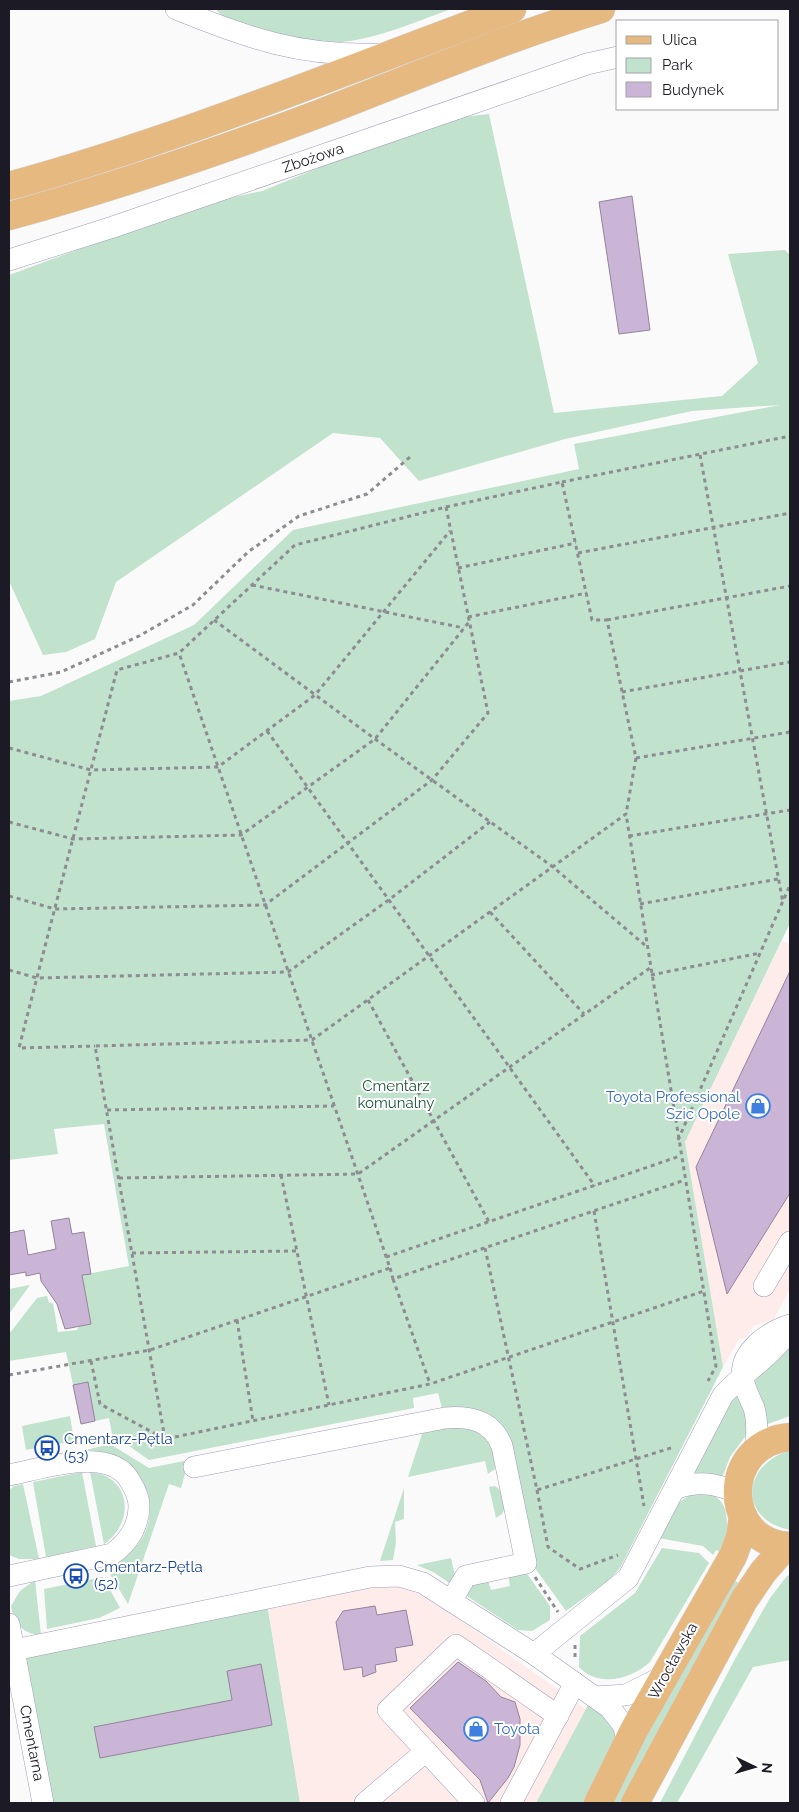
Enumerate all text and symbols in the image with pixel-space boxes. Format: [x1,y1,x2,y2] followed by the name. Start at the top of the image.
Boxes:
[616,20,779,110] legend
[662,31,697,49] text: Ulica
[662,56,693,74] text: Park
[662,81,724,99] text: Budynek
[280,139,346,177] street label: Zbożowa
[358,1077,434,1112] park label: Cmentarz komunalny
[606,1088,741,1123] place label: Toyota Professional Szic Opole
[745,1093,771,1119] shop icon: Toyota Professional Szic Opole
[64,1430,173,1465] place label: Cmentarz-Pętla (53)
[34,1435,60,1461] bus stop icon: Cmentarz-Pętla (53)
[94,1558,203,1593] place label: Cmentarz-Pętla (52)
[63,1563,89,1589] bus stop icon: Cmentarz-Pętla (52)
[645,1619,701,1703] street label: Wrocławska
[16,1704,48,1782] street label: Cmentarna
[463,1716,489,1742] shop icon: Toyota
[494,1720,540,1738] place label: Toyota
[729,1742,779,1792] north arrow
[759,1762,775,1774] text: N

